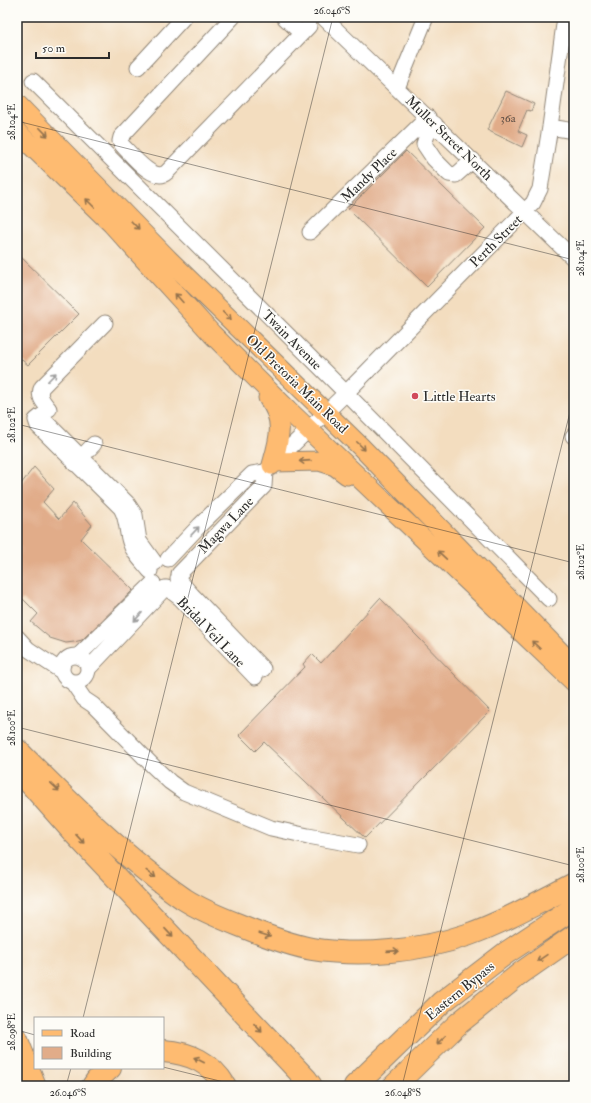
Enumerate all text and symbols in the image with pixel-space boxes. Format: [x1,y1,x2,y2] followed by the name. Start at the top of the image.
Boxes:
[314,5,350,17] text: 26.046°S
[36,34,109,60] scale bar
[42,41,66,56] text: 50 m
[402,92,497,184] street label: Muller Street North
[6,104,18,140] text: 28.104°E
[500,111,517,126] house number: 36a
[39,127,49,137] one-way arrow
[337,144,401,207] street label: Mandy Place
[85,198,95,208] one-way arrow
[466,211,526,271] street label: Perth Street
[130,220,140,230] one-way arrow
[575,240,587,276] text: 28.104°E
[175,293,184,303] one-way arrow
[259,307,326,374] street label: Twain Avenue
[222,311,232,321] one-way arrow
[243,331,352,437] street label: Old Pretoria Main Road
[47,372,57,382] one-way arrow
[423,388,496,405] place label: Little Hearts
[410,391,420,401] marker: Little Hearts
[6,407,18,443] text: 28.102°E
[356,441,366,451] one-way arrow
[299,458,312,465] one-way arrow
[195,493,257,557] street label: Magwa Lane
[190,526,199,536] one-way arrow
[575,544,587,580] text: 28.102°E
[437,550,447,560] one-way arrow
[173,593,249,671] street label: Bridal Veil Lane
[133,612,143,622] one-way arrow
[531,640,541,650] one-way arrow
[6,710,18,746] text: 28.100°E
[50,782,60,792] one-way arrow
[75,834,85,844] one-way arrow
[575,847,587,883] text: 28.100°E
[146,870,157,878] one-way arrow
[164,928,173,938] one-way arrow
[259,932,272,939] one-way arrow
[386,947,399,954] one-way arrow
[536,954,547,962] one-way arrow
[422,958,499,1025] street label: Eastern Bypass
[6,1013,18,1051] text: 28.098°E
[34,1017,164,1069] legend
[254,1023,263,1033] one-way arrow
[70,1026,95,1041] text: Road
[436,1035,446,1045] one-way arrow
[70,1046,113,1061] text: Building
[193,1056,205,1064] one-way arrow
[50,1087,86,1099] text: 26.046°S
[385,1087,421,1099] text: 26.048°S

